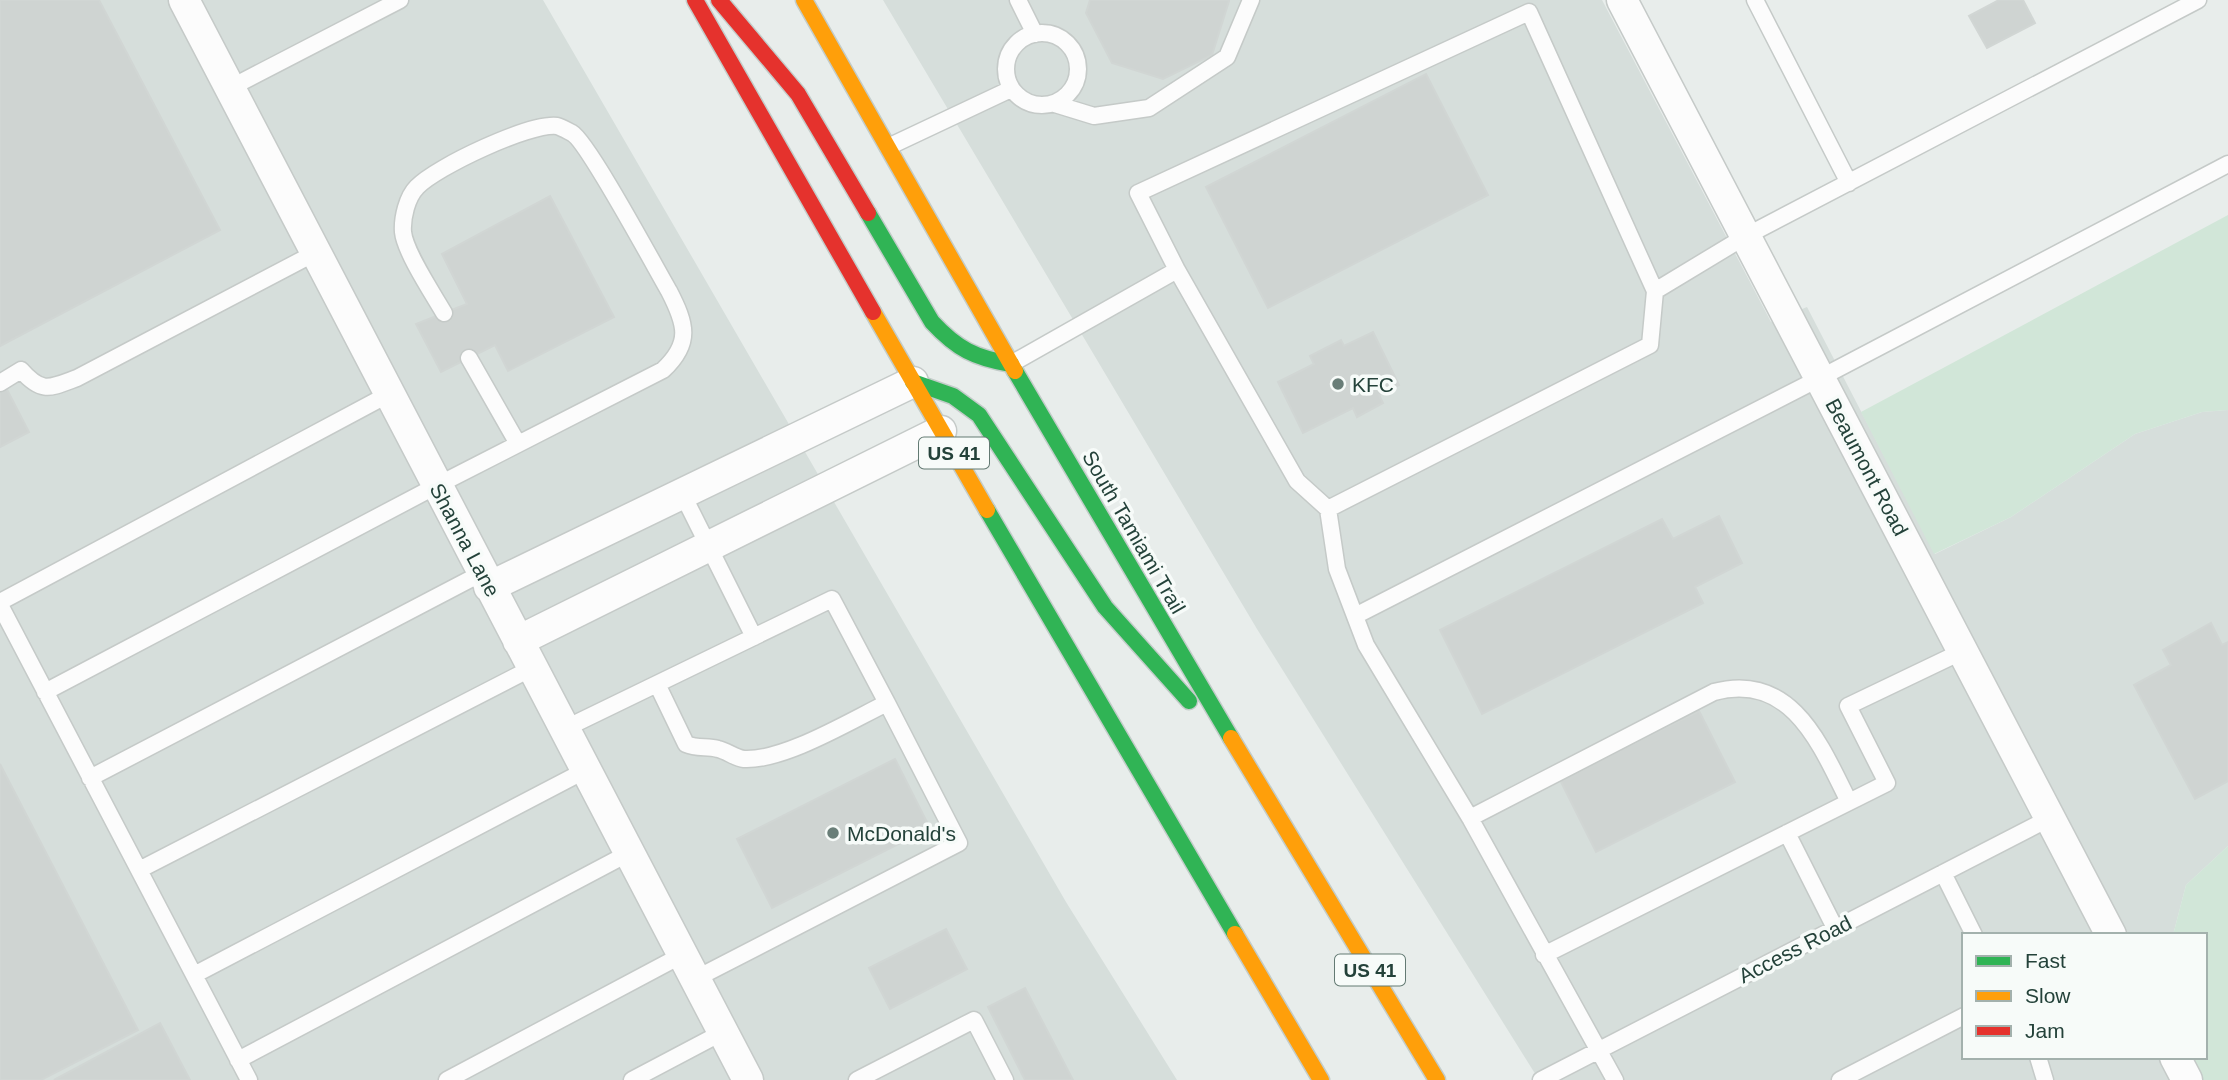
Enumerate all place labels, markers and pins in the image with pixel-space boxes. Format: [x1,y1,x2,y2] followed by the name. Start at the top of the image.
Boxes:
[1352,373,1394,396] place label: KFC
[1330,376,1346,392] marker: KFC
[847,822,956,845] place label: McDonald's
[825,825,841,841] marker: McDonald's

